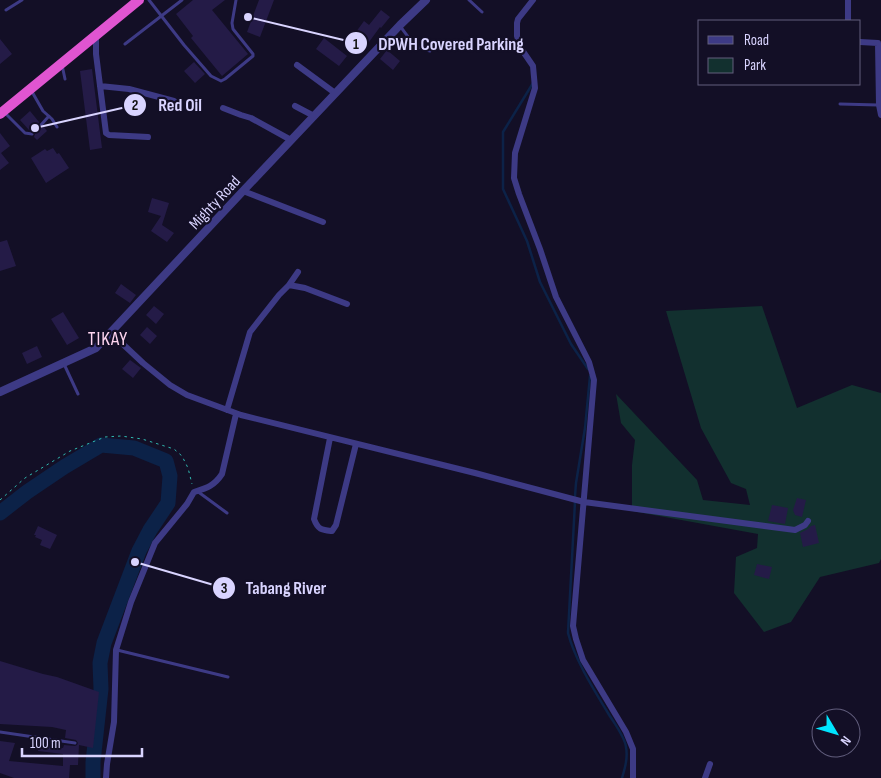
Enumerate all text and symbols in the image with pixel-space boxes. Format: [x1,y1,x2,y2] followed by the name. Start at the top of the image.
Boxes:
[698,20,861,85] legend
[344,27,534,60] callout: DPWH Covered Parking
[744,31,769,50] text: Road
[378,34,524,55] text: DPWH Covered Parking
[353,35,359,54] text: 1
[744,56,766,75] text: Park
[123,89,212,122] callout: Red Oil
[158,95,202,116] text: Red Oil
[132,96,138,115] text: 2
[186,172,245,234] street label: Mighty Road
[88,328,128,351] district label: TIKAY
[211,572,337,605] callout: Tabang River
[246,578,327,599] text: Tabang River
[221,579,228,598] text: 3
[811,708,861,758] north arrow
[22,726,142,758] scale bar
[837,733,855,749] text: N
[30,734,61,753] text: 100 m

